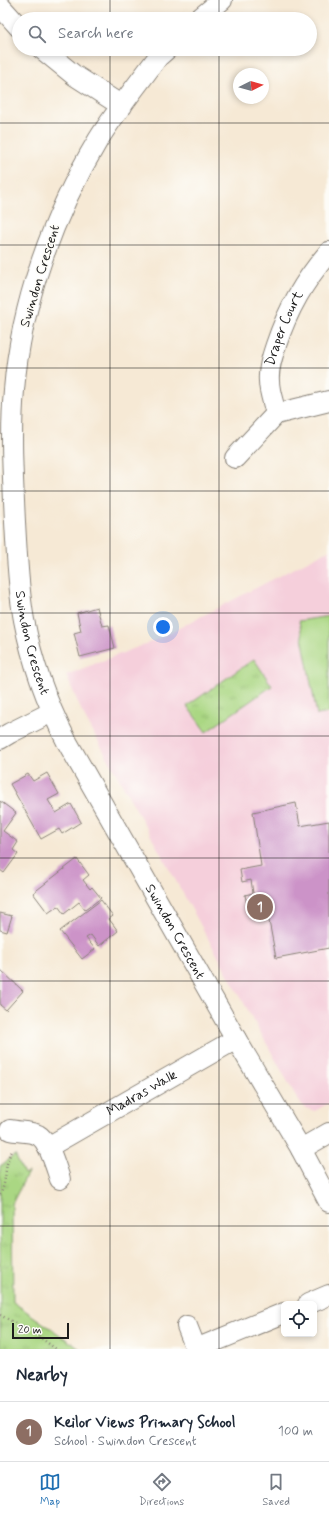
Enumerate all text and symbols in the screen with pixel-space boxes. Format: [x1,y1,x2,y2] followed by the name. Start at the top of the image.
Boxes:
[12,12,317,56] search box
[26,23,48,45] icon: search
[58,24,134,44] text: Search here
[233,68,269,104] north arrow
[16,222,64,330] street label: Swindon Crescent
[261,287,308,368] street label: Draper Court
[11,590,54,697] street label: Swindon Crescent
[153,617,173,637] your location
[141,881,209,982] street label: Swindon Crescent
[247,892,273,922] pin: 1
[103,1066,180,1120] street label: Madras Walk
[281,1301,317,1337] map controls
[281,1301,317,1337] button: locate
[12,1321,69,1340] scale bar
[18,1323,41,1337] text: 20 m
[16,1364,68,1386] text: Nearby
[54,1413,235,1433] text: Keilor Views Primary School
[26,1423,32,1440] text: 1
[278,1423,313,1440] text: 100 m
[54,1433,197,1450] text: School · Swindon Crescent
[39,1471,61,1509] tab: Map
[139,1471,184,1509] tab: Directions
[262,1471,290,1509] tab: Saved

